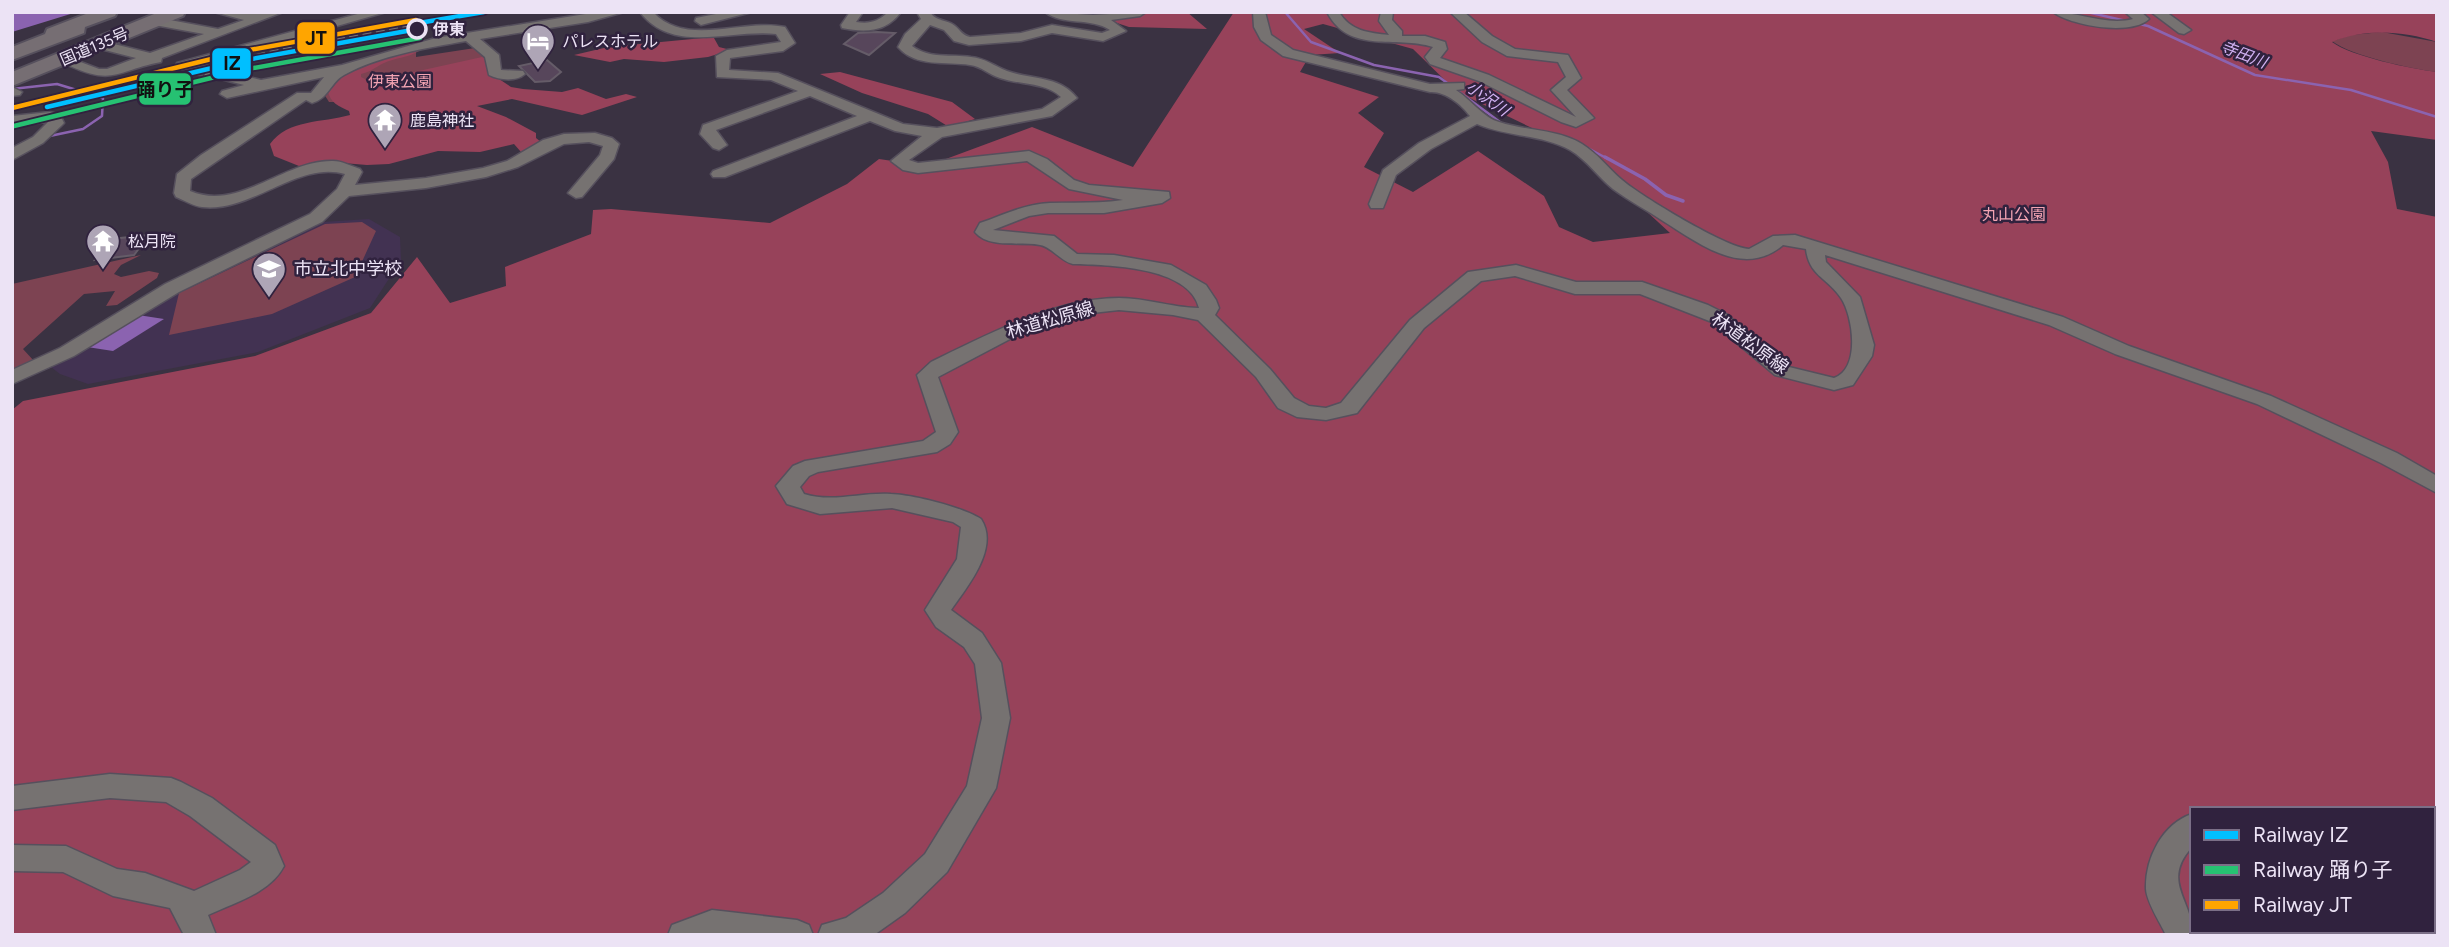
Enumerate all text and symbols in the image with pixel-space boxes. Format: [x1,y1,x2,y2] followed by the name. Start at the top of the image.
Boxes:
[407,19,427,39] marker: 伊東
[432,20,465,39] place label: 伊東
[296,21,336,55] line badge: JT
[519,22,557,71] hotel icon: パレスホテル
[57,24,131,69] street label: 国道135号
[305,27,327,50] text: JT
[562,32,658,51] place label: パレスホテル
[2218,37,2271,73] water label: 寺田川
[211,47,252,80] line badge: IZ
[223,52,241,75] text: IZ
[138,72,192,106] line badge: 踊り子
[368,72,432,91] park label: 伊東公園
[1463,77,1514,121] water label: 小沢川
[136,78,194,101] text: 踊り子
[366,101,404,150] temple icon: 鹿島神社
[410,111,474,130] place label: 鹿島神社
[1982,205,2046,224] park label: 丸山公園
[84,222,122,271] temple icon: 松月院
[128,232,176,251] place label: 松月院
[250,250,288,299] school or university icon: 市立北中学校
[294,258,402,280] place label: 市立北中学校
[1004,297,1096,343] street label: 林道松原線
[1707,308,1793,378] street label: 林道松原線
[2190,807,2435,933] legend
[2253,822,2349,847] text: Railway IZ
[2253,857,2392,882] text: Railway 踊り子
[2253,892,2352,917] text: Railway JT

